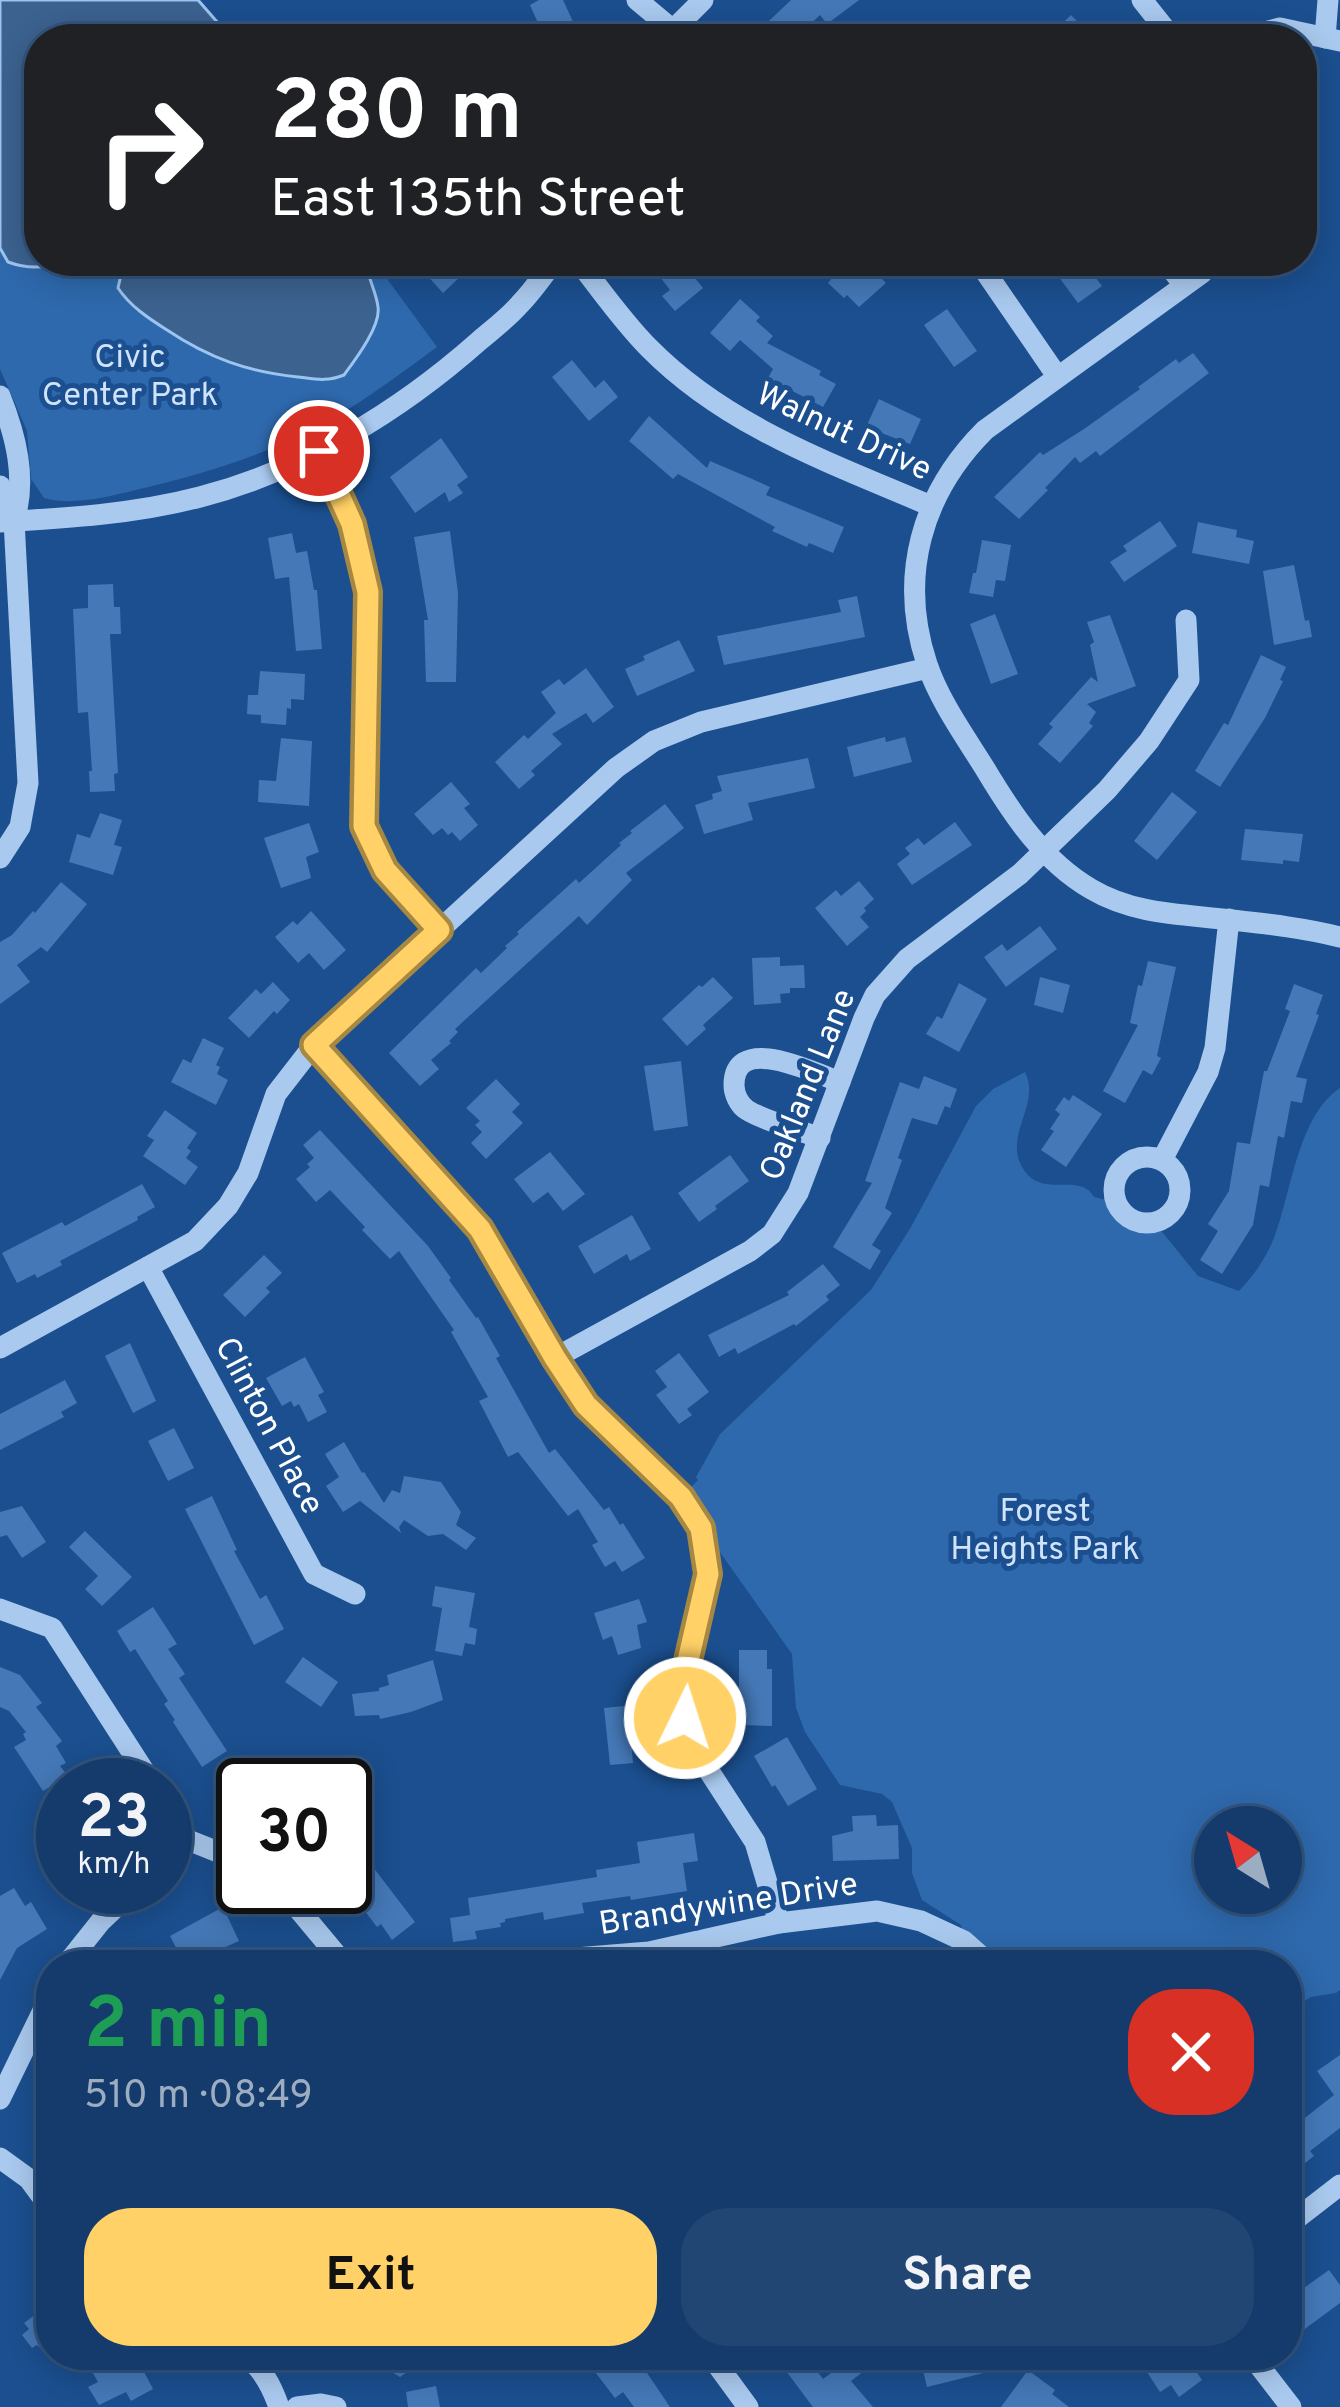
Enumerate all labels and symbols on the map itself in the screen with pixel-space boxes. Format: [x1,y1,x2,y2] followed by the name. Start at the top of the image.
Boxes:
[42,338,218,418] park label: Civic Center Park
[749,375,938,492] street label: Walnut Drive
[268,400,370,502] pin
[752,983,867,1188] street label: Oakland Lane
[203,1331,332,1523] street label: Clinton Place
[950,1492,1140,1572] park label: Forest Heights Park
[622,1655,748,1781] position arrow
[216,1758,372,1914] speed limit sign: 30
[1194,1806,1302,1914] north arrow
[596,1865,861,1947] street label: Brandywine Drive

